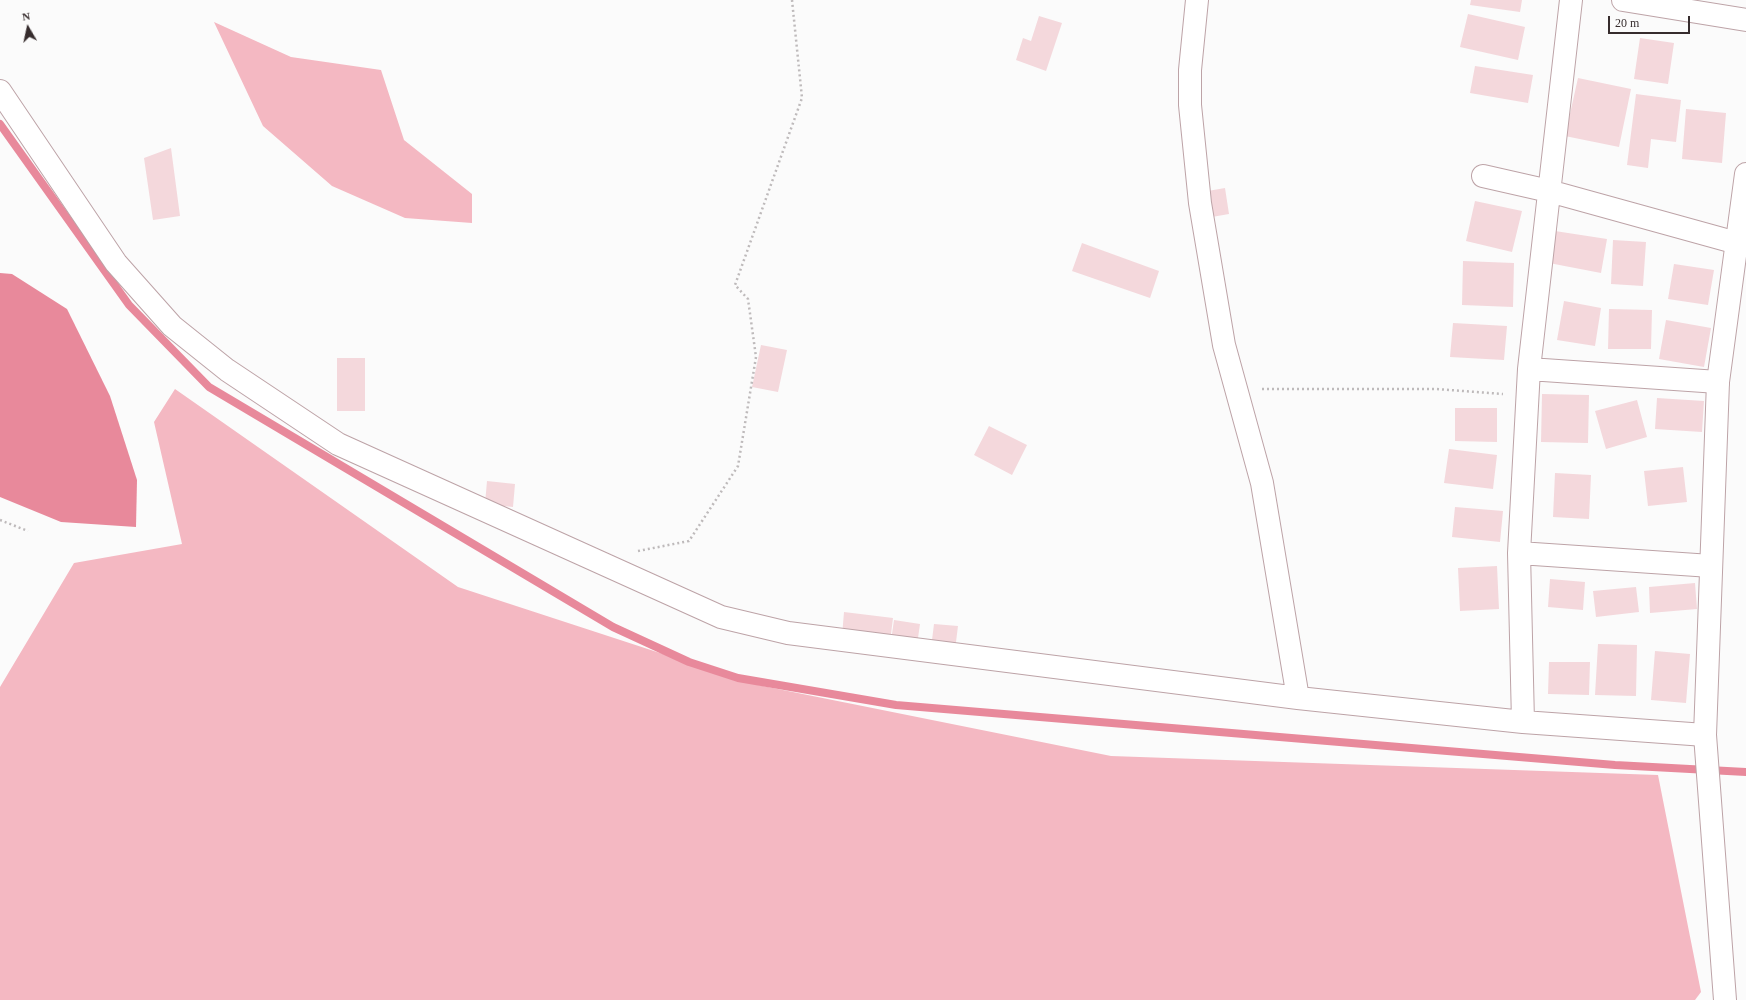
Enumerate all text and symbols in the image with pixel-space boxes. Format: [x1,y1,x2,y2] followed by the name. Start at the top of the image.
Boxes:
[8,8,48,48] north arrow
[1610,8,1692,34] scale bar
[21,10,31,23] text: N
[1615,16,1639,30] text: 20 m

